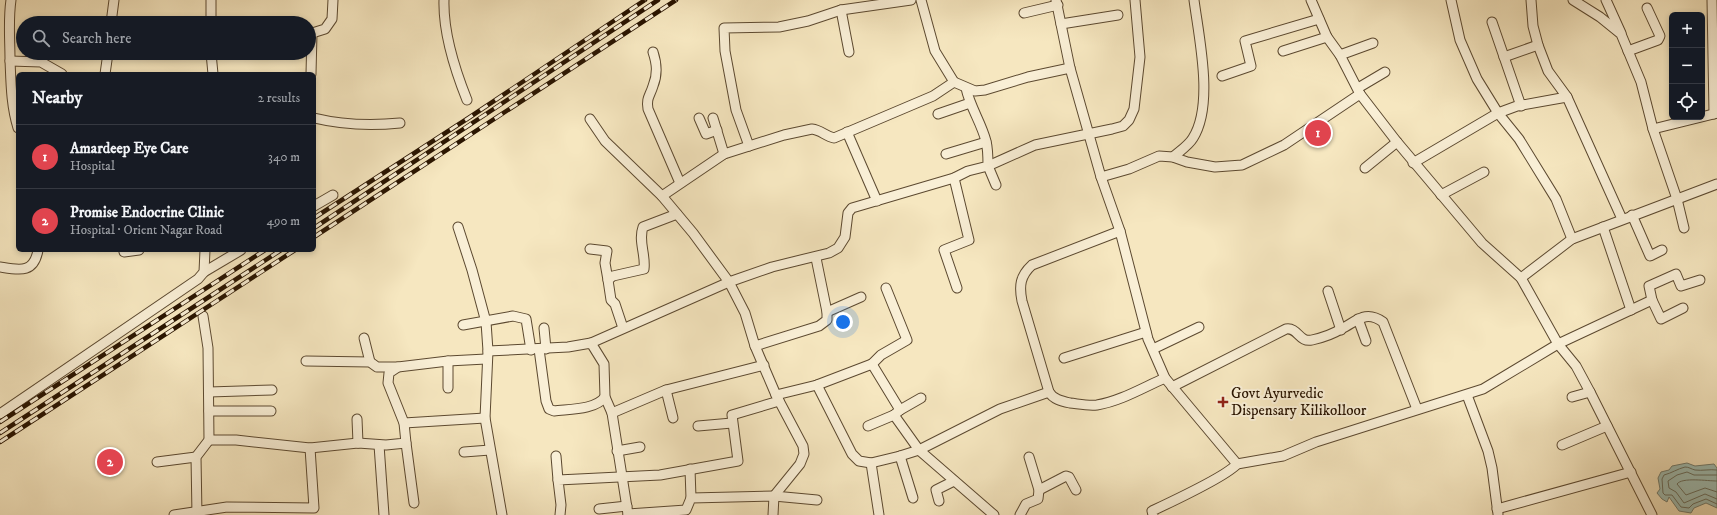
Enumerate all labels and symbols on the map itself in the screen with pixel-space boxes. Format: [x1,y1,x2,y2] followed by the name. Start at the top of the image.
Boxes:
[1305,118,1331,148] pin: 1
[833,312,853,332] your location
[1231,384,1367,420] place label: Govt Ayurvedic Dispensary Kilikolloor
[1218,397,1228,407] marker: Govt Ayurvedic Dispensary Kilikolloor
[97,447,123,477] pin: 2

